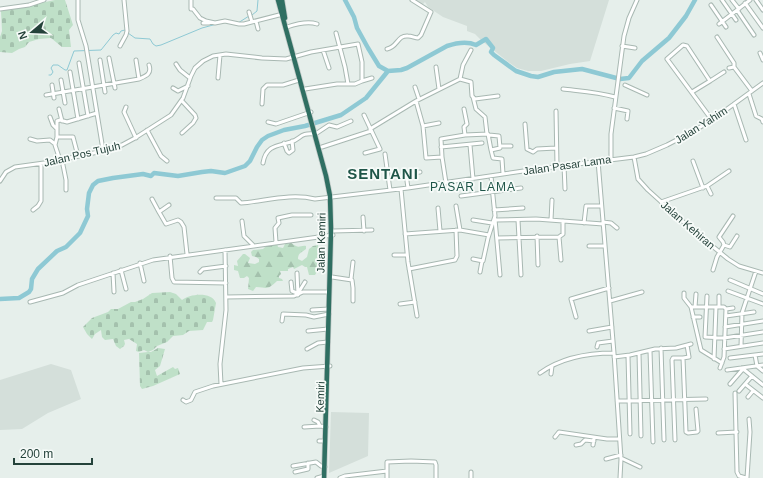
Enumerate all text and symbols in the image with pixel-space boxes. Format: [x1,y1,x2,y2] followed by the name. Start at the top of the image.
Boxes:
[12,12,52,52] north arrow
[16,29,30,41] text: N
[673,104,729,146] street label: Jalan Yahim
[43,139,121,169] street label: Jalan Pos Tujuh
[522,153,613,177] street label: Jalan Pasar Lama
[347,165,419,182] district label: SENTANI
[430,180,516,194] district label: PASAR LAMA
[659,198,717,252] street label: Jalan Kehiran
[314,213,328,273] street label: Jalan Kemiri
[313,381,327,413] street label: Kemiri
[14,440,92,466] scale bar
[20,447,53,461] text: 200 m

